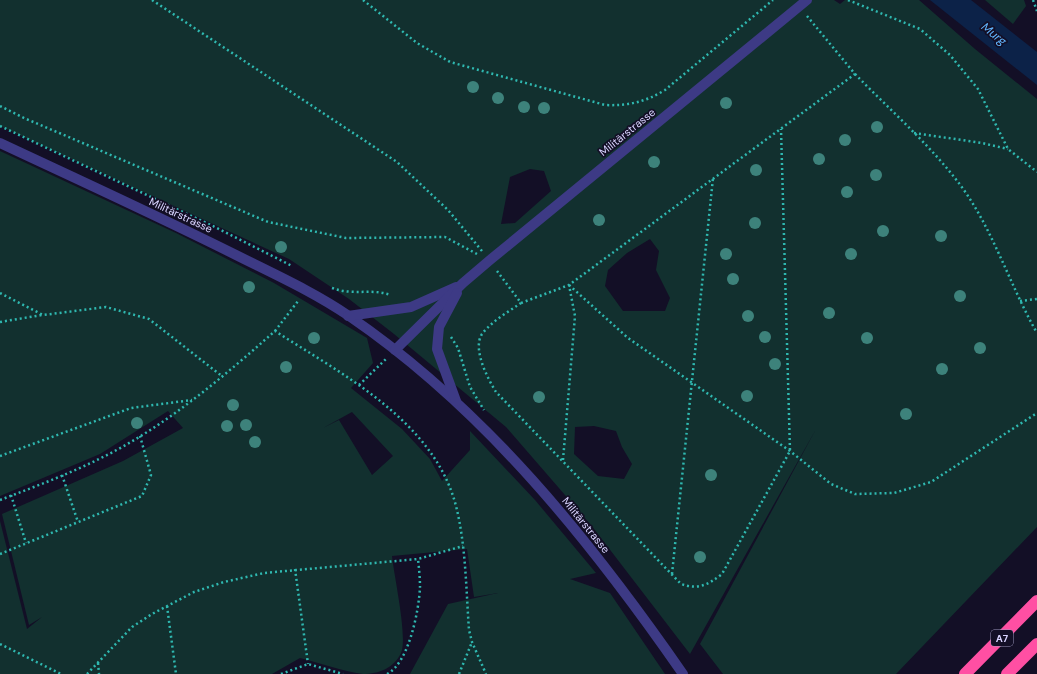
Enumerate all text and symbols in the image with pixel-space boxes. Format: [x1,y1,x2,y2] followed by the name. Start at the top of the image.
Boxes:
[978,19,1010,49] water label: Murg
[596,105,658,159] street label: Militärstrasse
[147,194,215,236] street label: Militärstrasse
[559,494,613,556] street label: Militärstrasse
[991,630,1013,646] road number: A7

